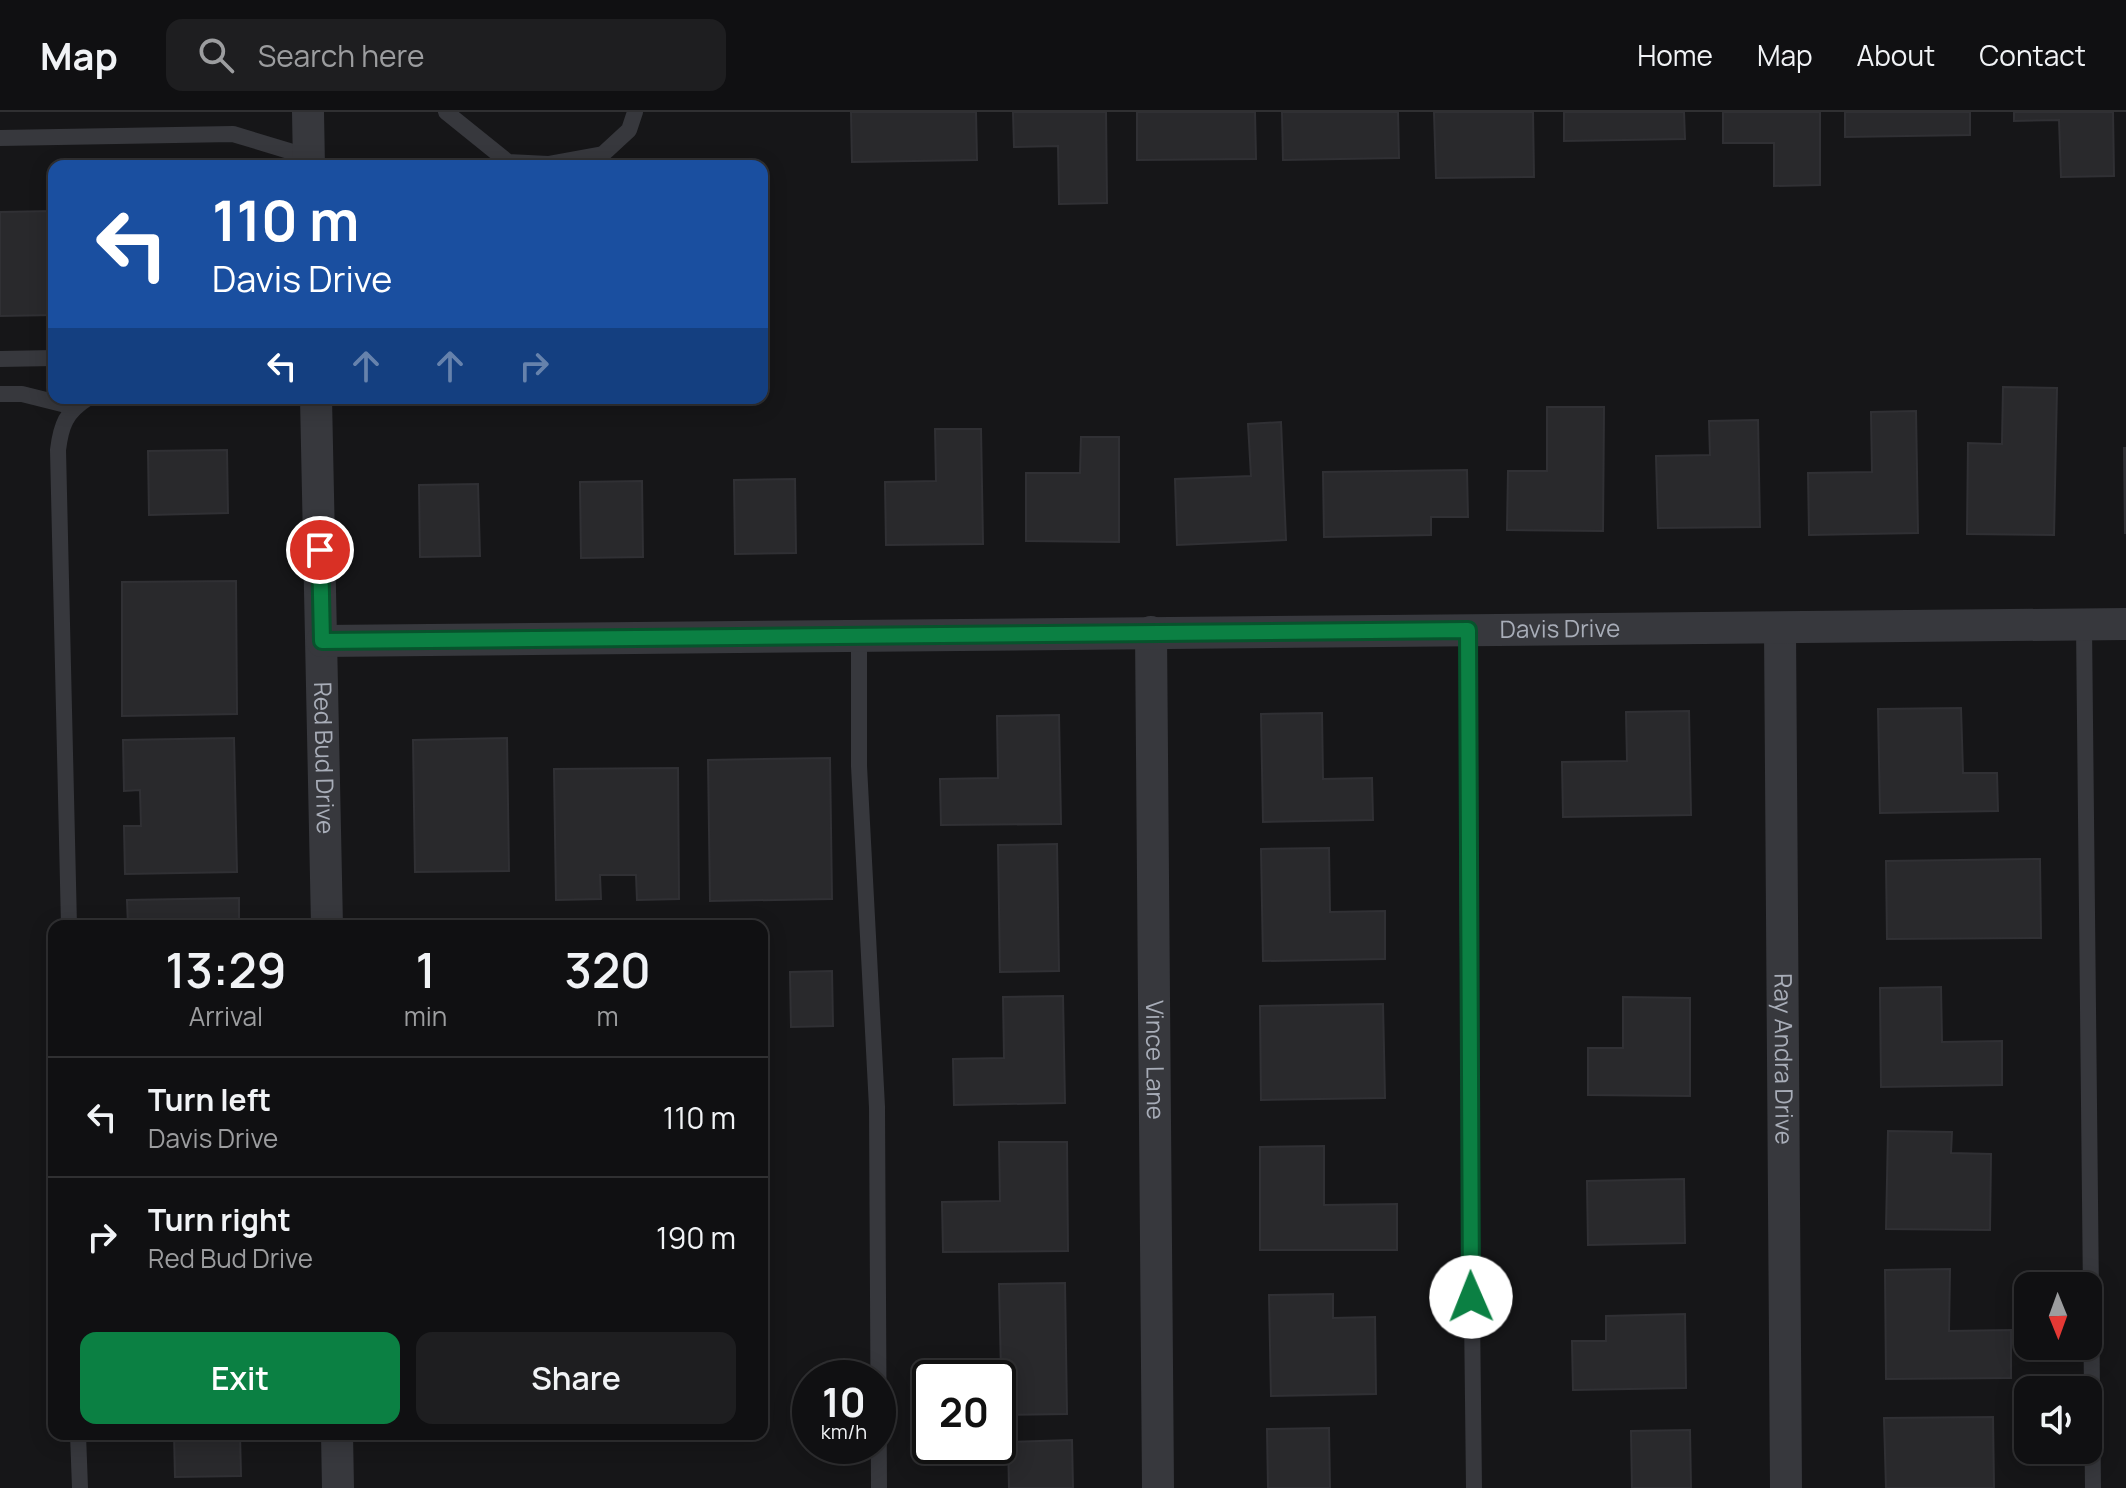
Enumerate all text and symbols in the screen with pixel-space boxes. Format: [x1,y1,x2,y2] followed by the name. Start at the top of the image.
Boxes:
[166,19,726,91] search box
[40,29,118,81] text: Map
[194,33,238,77] icon: search
[258,35,425,76] text: Search here
[1637,36,1713,74] text: Home
[1757,36,1813,74] text: Map
[1857,36,1935,74] text: About
[1979,36,2086,74] text: Contact
[212,181,359,258] text: 110 m
[80,192,184,296] icon: left
[212,254,392,303] text: Davis Drive
[260,344,304,388] icon: left
[344,344,388,388] icon: ahead
[428,344,472,388] icon: ahead
[512,344,556,388] icon: right
[286,516,354,584] pin
[298,528,342,572] icon: arrive
[1500,611,1620,645] street label: Davis Drive
[307,681,343,834] street label: Red Bud Drive
[165,937,287,1002] text: 13:29
[415,937,436,1002] text: 1
[564,937,651,1002] text: 320
[1767,973,1802,1145] street label: Ray Andra Drive
[189,998,263,1034] text: Arrival
[404,998,447,1034] text: min
[597,998,619,1034] text: m
[1139,1000,1173,1120] street label: Vince Lane
[148,1079,271,1120] text: Turn left
[80,1095,124,1139] icon: left
[663,1097,736,1138] text: 110 m
[148,1120,278,1156] text: Davis Drive
[148,1199,291,1240] text: Turn right
[80,1215,124,1259] icon: right
[656,1217,736,1258] text: 190 m
[148,1240,313,1276] text: Red Bud Drive
[1429,1255,1513,1339] position arrow
[2014,1272,2102,1360] north arrow
[2014,1272,2102,1464] map controls
[80,1332,400,1424] button: Exit
[416,1332,736,1424] button: Share
[912,1360,1016,1464] speed limit sign: 20
[822,1374,866,1429] text: 10
[2014,1376,2102,1464] button: sound
[821,1418,867,1445] text: km/h

